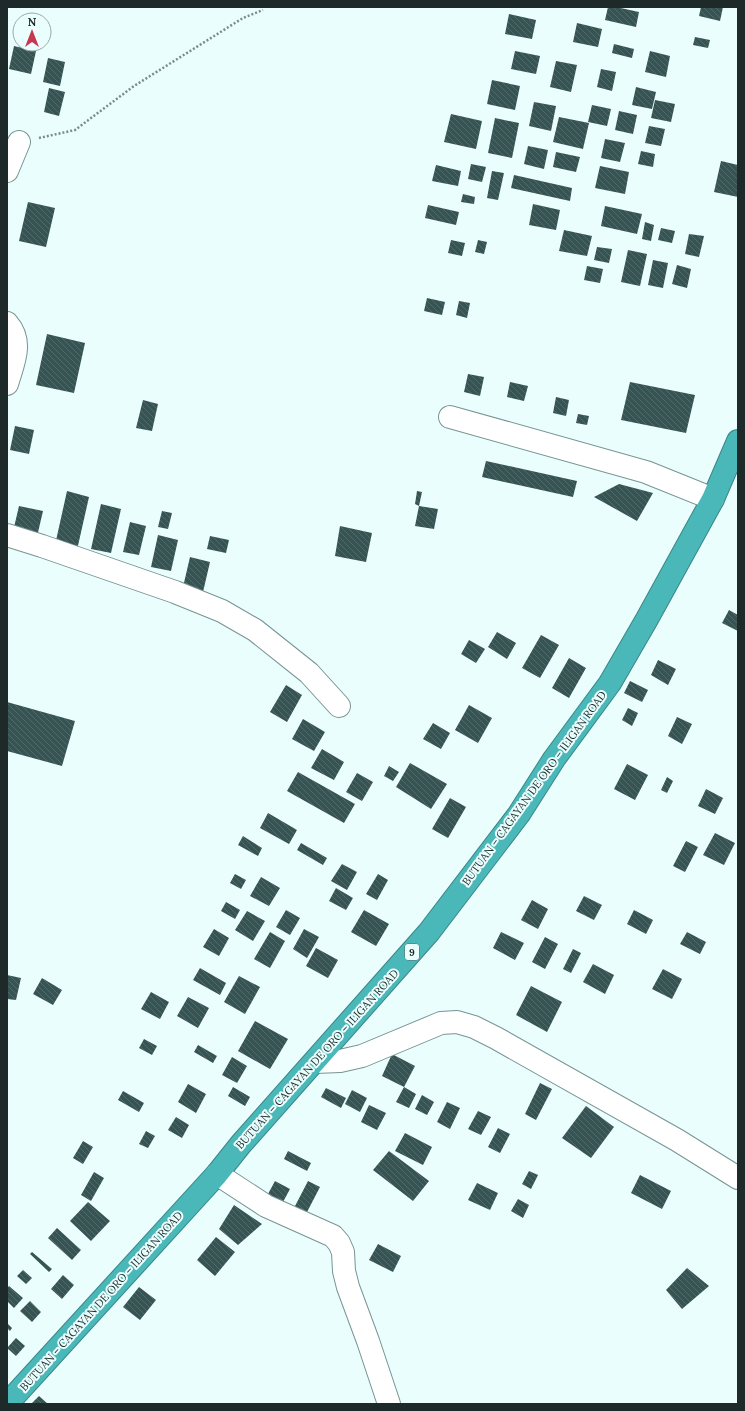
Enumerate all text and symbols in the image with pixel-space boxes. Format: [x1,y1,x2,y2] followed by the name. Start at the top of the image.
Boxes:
[12,12,52,52] north arrow
[28,15,37,29] text: N
[459,688,609,888] street label: BUTUAN – CAGAYAN DE ORO – ILIGAN ROAD
[405,944,419,960] road number: 9
[233,966,401,1152] street label: BUTUAN – CAGAYAN DE ORO – ILIGAN ROAD
[17,1208,185,1394] street label: BUTUAN – CAGAYAN DE ORO – ILIGAN ROAD

